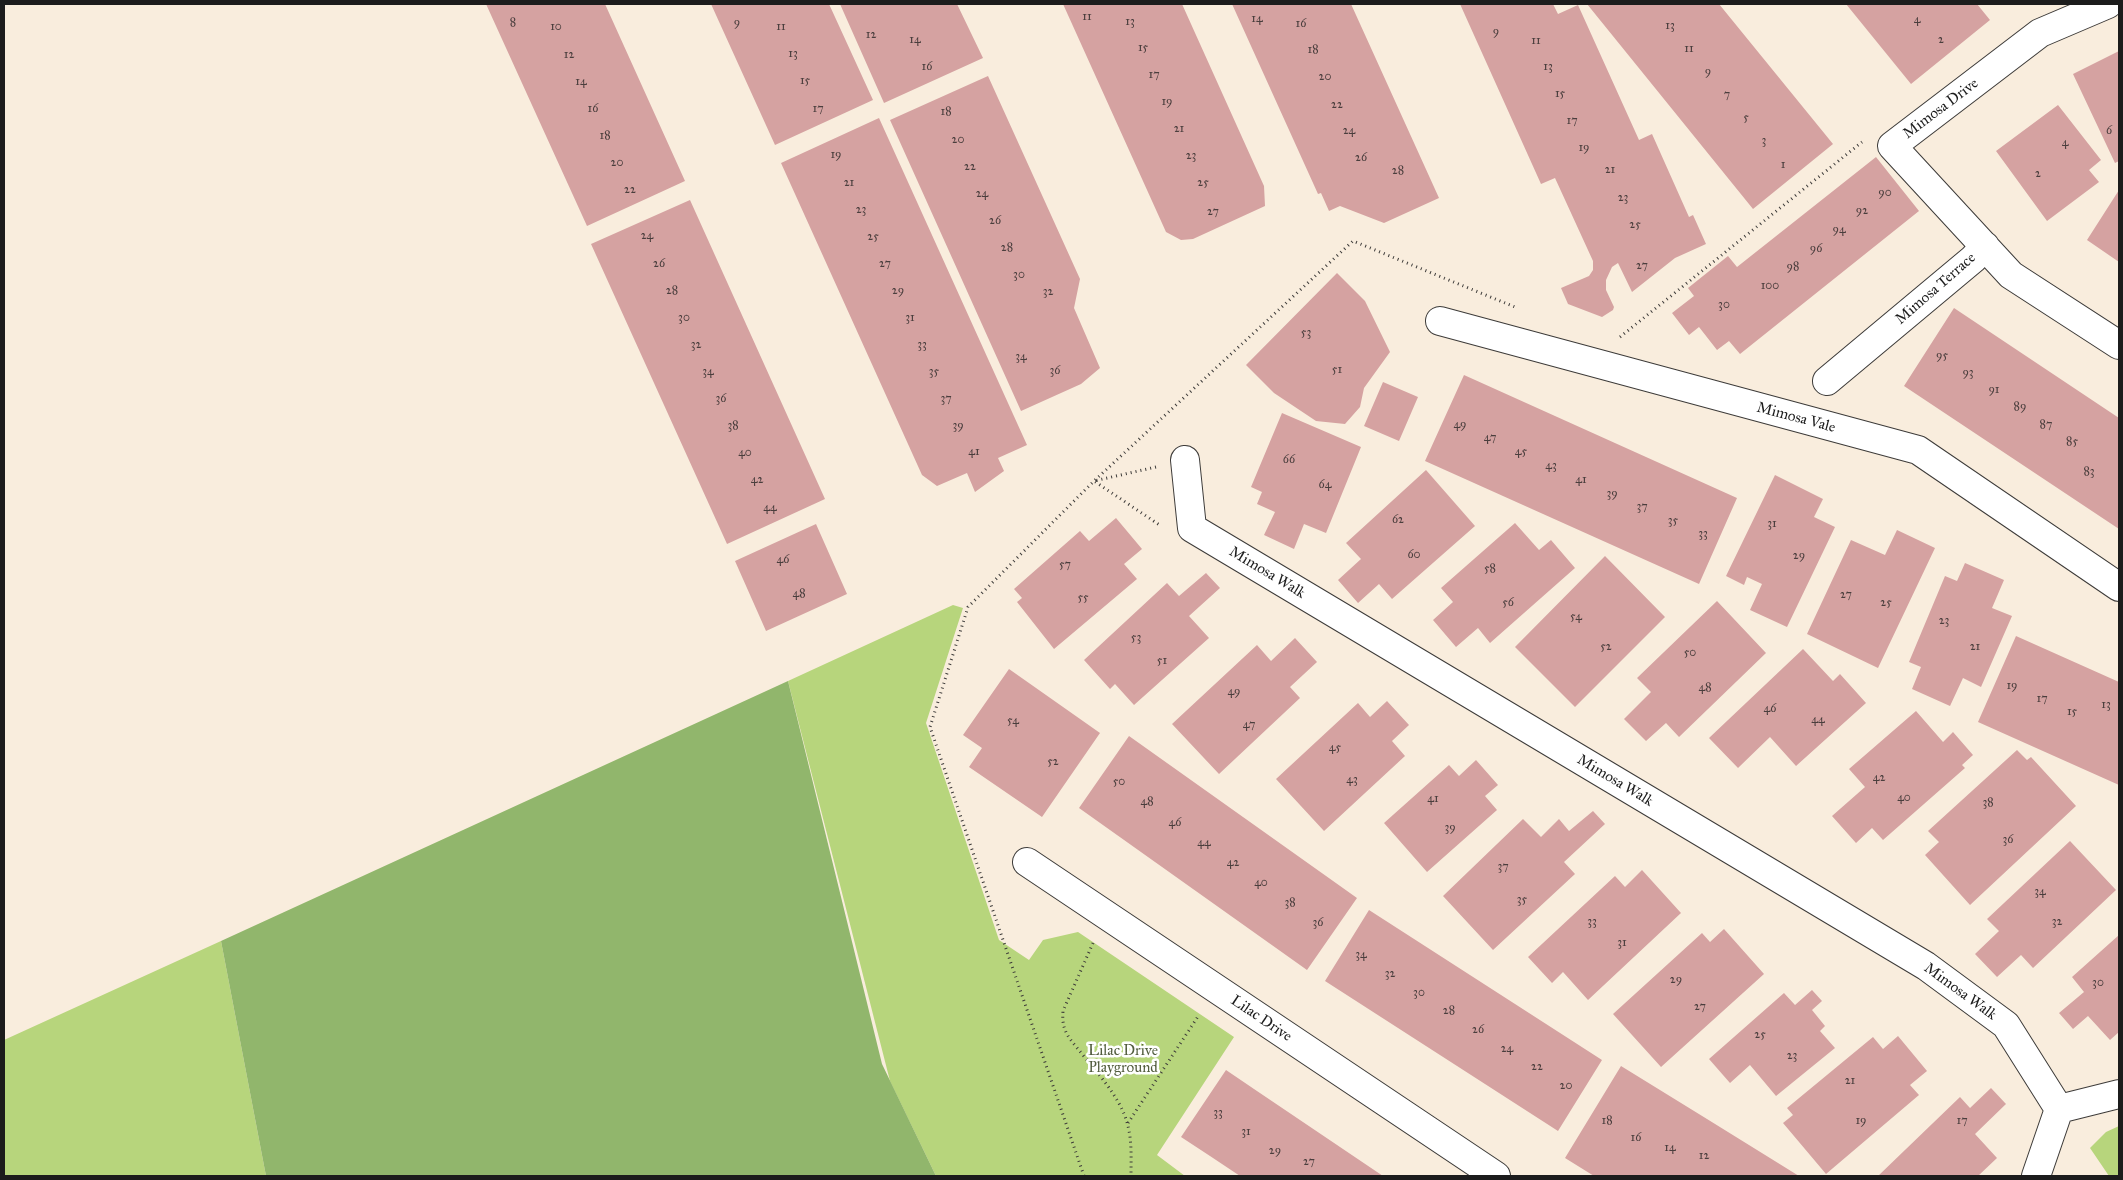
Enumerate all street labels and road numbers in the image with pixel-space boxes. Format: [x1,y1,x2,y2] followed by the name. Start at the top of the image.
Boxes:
[1900,75,1982,143] street label: Mimosa Drive
[1892,249,1980,329] street label: Mimosa Terrace
[1755,399,1837,437] street label: Mimosa Vale
[1226,543,1308,603] street label: Mimosa Walk
[1574,751,1656,811] street label: Mimosa Walk
[1920,960,2000,1024] street label: Mimosa Walk
[1227,992,1295,1046] street label: Lilac Drive

